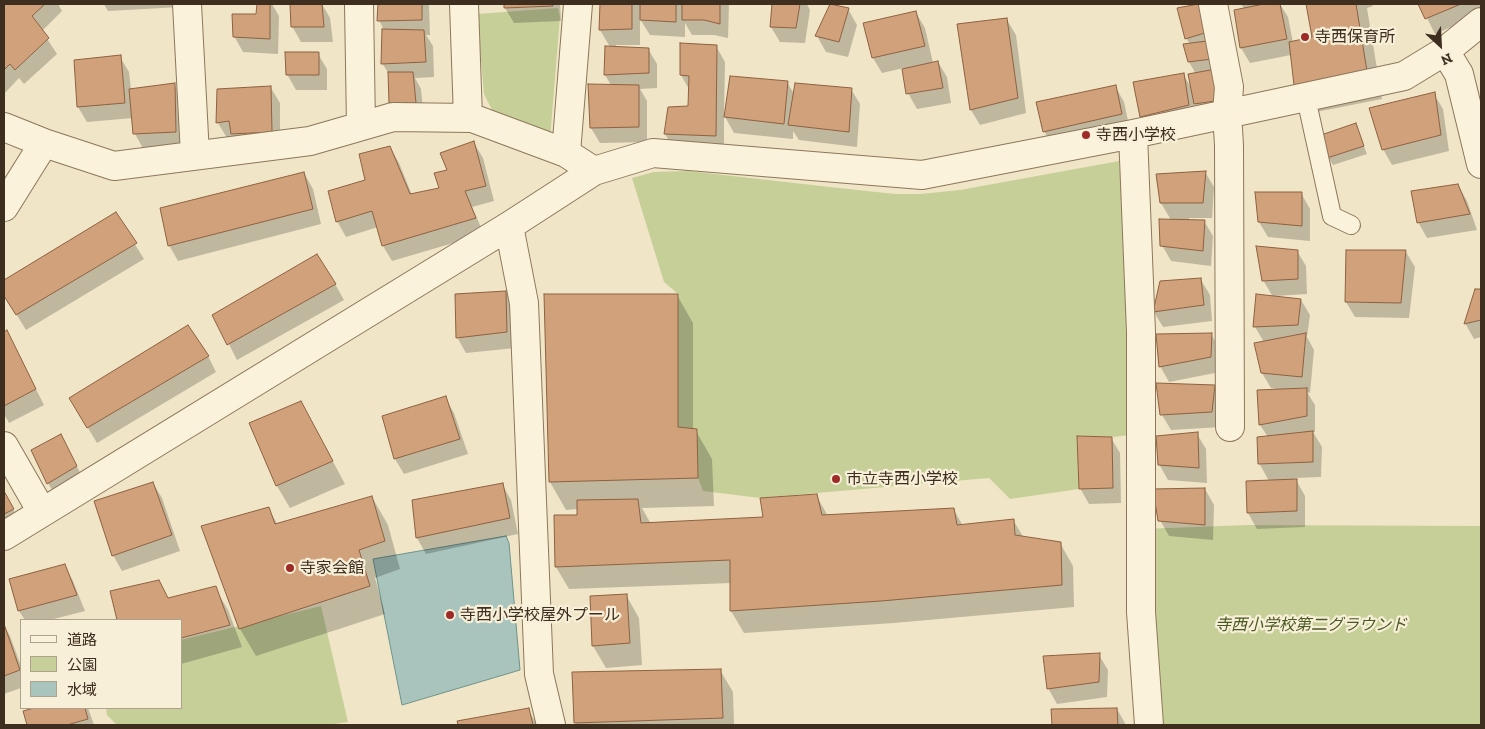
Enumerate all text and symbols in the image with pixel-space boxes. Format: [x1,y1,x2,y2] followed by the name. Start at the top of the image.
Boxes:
[1415,20,1465,70] north arrow
[1315,27,1395,47] place label: 寺西保育所
[1299,31,1311,43] marker: 寺西保育所
[1438,49,1455,69] text: N
[1096,125,1176,145] place label: 寺西小学校
[1080,129,1092,141] marker: 寺西小学校
[846,469,958,489] place label: 市立寺西小学校
[830,473,842,485] marker: 市立寺西小学校
[300,558,364,578] place label: 寺家会館
[284,562,296,574] marker: 寺家会館
[460,605,620,625] place label: 寺西小学校屋外プール
[444,609,456,621] marker: 寺西小学校屋外プール
[1215,615,1407,635] park label: 寺西小学校第二グラウンド
[20,619,182,709] legend
[67,631,97,649] text: 道路
[67,656,97,674] text: 公園
[67,681,97,699] text: 水域

